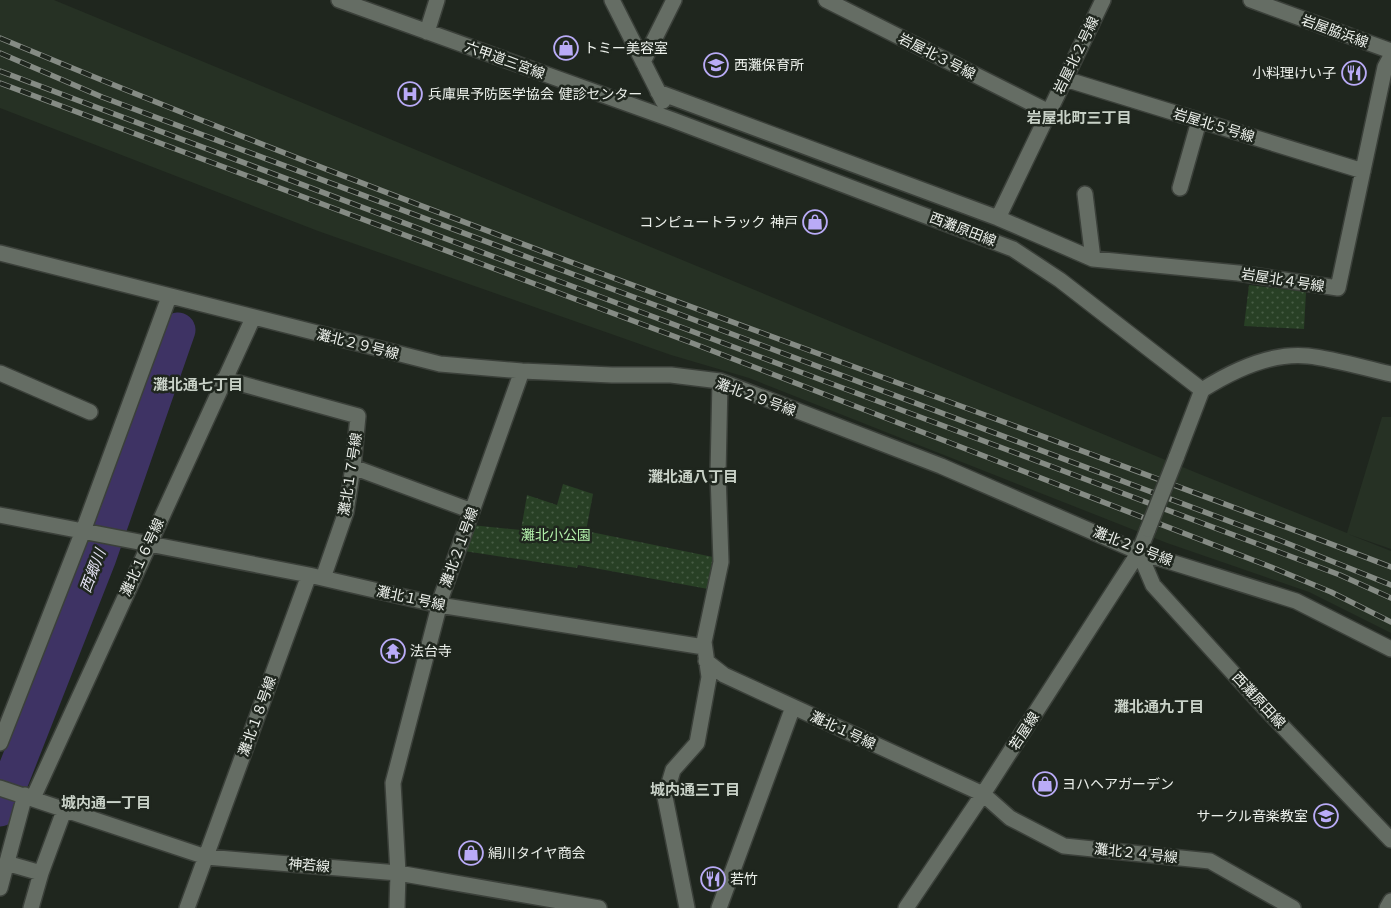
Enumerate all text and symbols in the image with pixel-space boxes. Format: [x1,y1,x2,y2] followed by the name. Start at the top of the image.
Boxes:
[1299,12,1371,50] street label: 岩屋脇浜線
[1050,14,1102,96] street label: 岩屋北２号線
[896,30,978,82] street label: 岩屋北３号線
[553,35,579,61] shop icon: トミー美容室
[463,38,547,82] street label: 六甲道三宮線
[584,40,668,56] place label: トミー美容室
[703,52,729,78] school or university icon: 西灘保育所
[734,57,804,73] place label: 西灘保育所
[1341,60,1367,86] restaurant icon: 小料理けい子
[1252,65,1336,81] place label: 小料理けい子
[397,81,423,107] hospital icon: 兵庫県予防医学協会 健診センター
[428,86,642,102] place label: 兵庫県予防医学協会 健診センター
[1171,105,1257,145] street label: 岩屋北５号線
[1026,109,1132,127] district label: 岩屋北町三丁目
[802,209,828,235] shop icon: コンピュートラック 神戸
[927,209,999,249] street label: 西灘原田線
[640,214,798,230] place label: コンピュートラック 神戸
[1240,266,1326,294] street label: 岩屋北４号線
[315,326,401,362] street label: 灘北２９号線
[714,375,798,419] street label: 灘北２９号線
[153,376,243,394] district label: 灘北通七丁目
[336,431,364,517] street label: 灘北１７号線
[648,468,738,486] district label: 灘北通八丁目
[437,505,481,589] street label: 灘北２１号線
[117,516,167,598] street label: 灘北１６号線
[1091,523,1175,569] street label: 灘北２９号線
[521,527,591,543] park label: 灘北小公園
[77,545,110,595] water label: 西郷川
[375,583,447,613] street label: 灘北１号線
[380,638,406,664] temple icon: 法台寺
[410,643,452,659] place label: 法台寺
[1229,669,1289,731] street label: 西灘原田線
[235,674,279,758] street label: 灘北１８号線
[1114,698,1204,716] district label: 灘北通九丁目
[808,708,878,752] street label: 灘北１号線
[1006,709,1042,753] street label: 若屋線
[1032,771,1058,797] shop icon: ヨハヘアガーデン
[1062,776,1174,792] place label: ヨハヘアガーデン
[650,781,740,799] district label: 城内通三丁目
[61,794,151,812] district label: 城内通一丁目
[1313,803,1339,829] school or university icon: サークル音楽教室
[1196,808,1308,824] place label: サークル音楽教室
[458,840,484,866] shop icon: 絹川タイヤ商会
[1093,841,1179,865] street label: 灘北２４号線
[488,845,586,861] place label: 絹川タイヤ商会
[287,855,331,875] street label: 神若線
[700,866,726,892] restaurant icon: 若竹
[730,871,758,887] place label: 若竹

